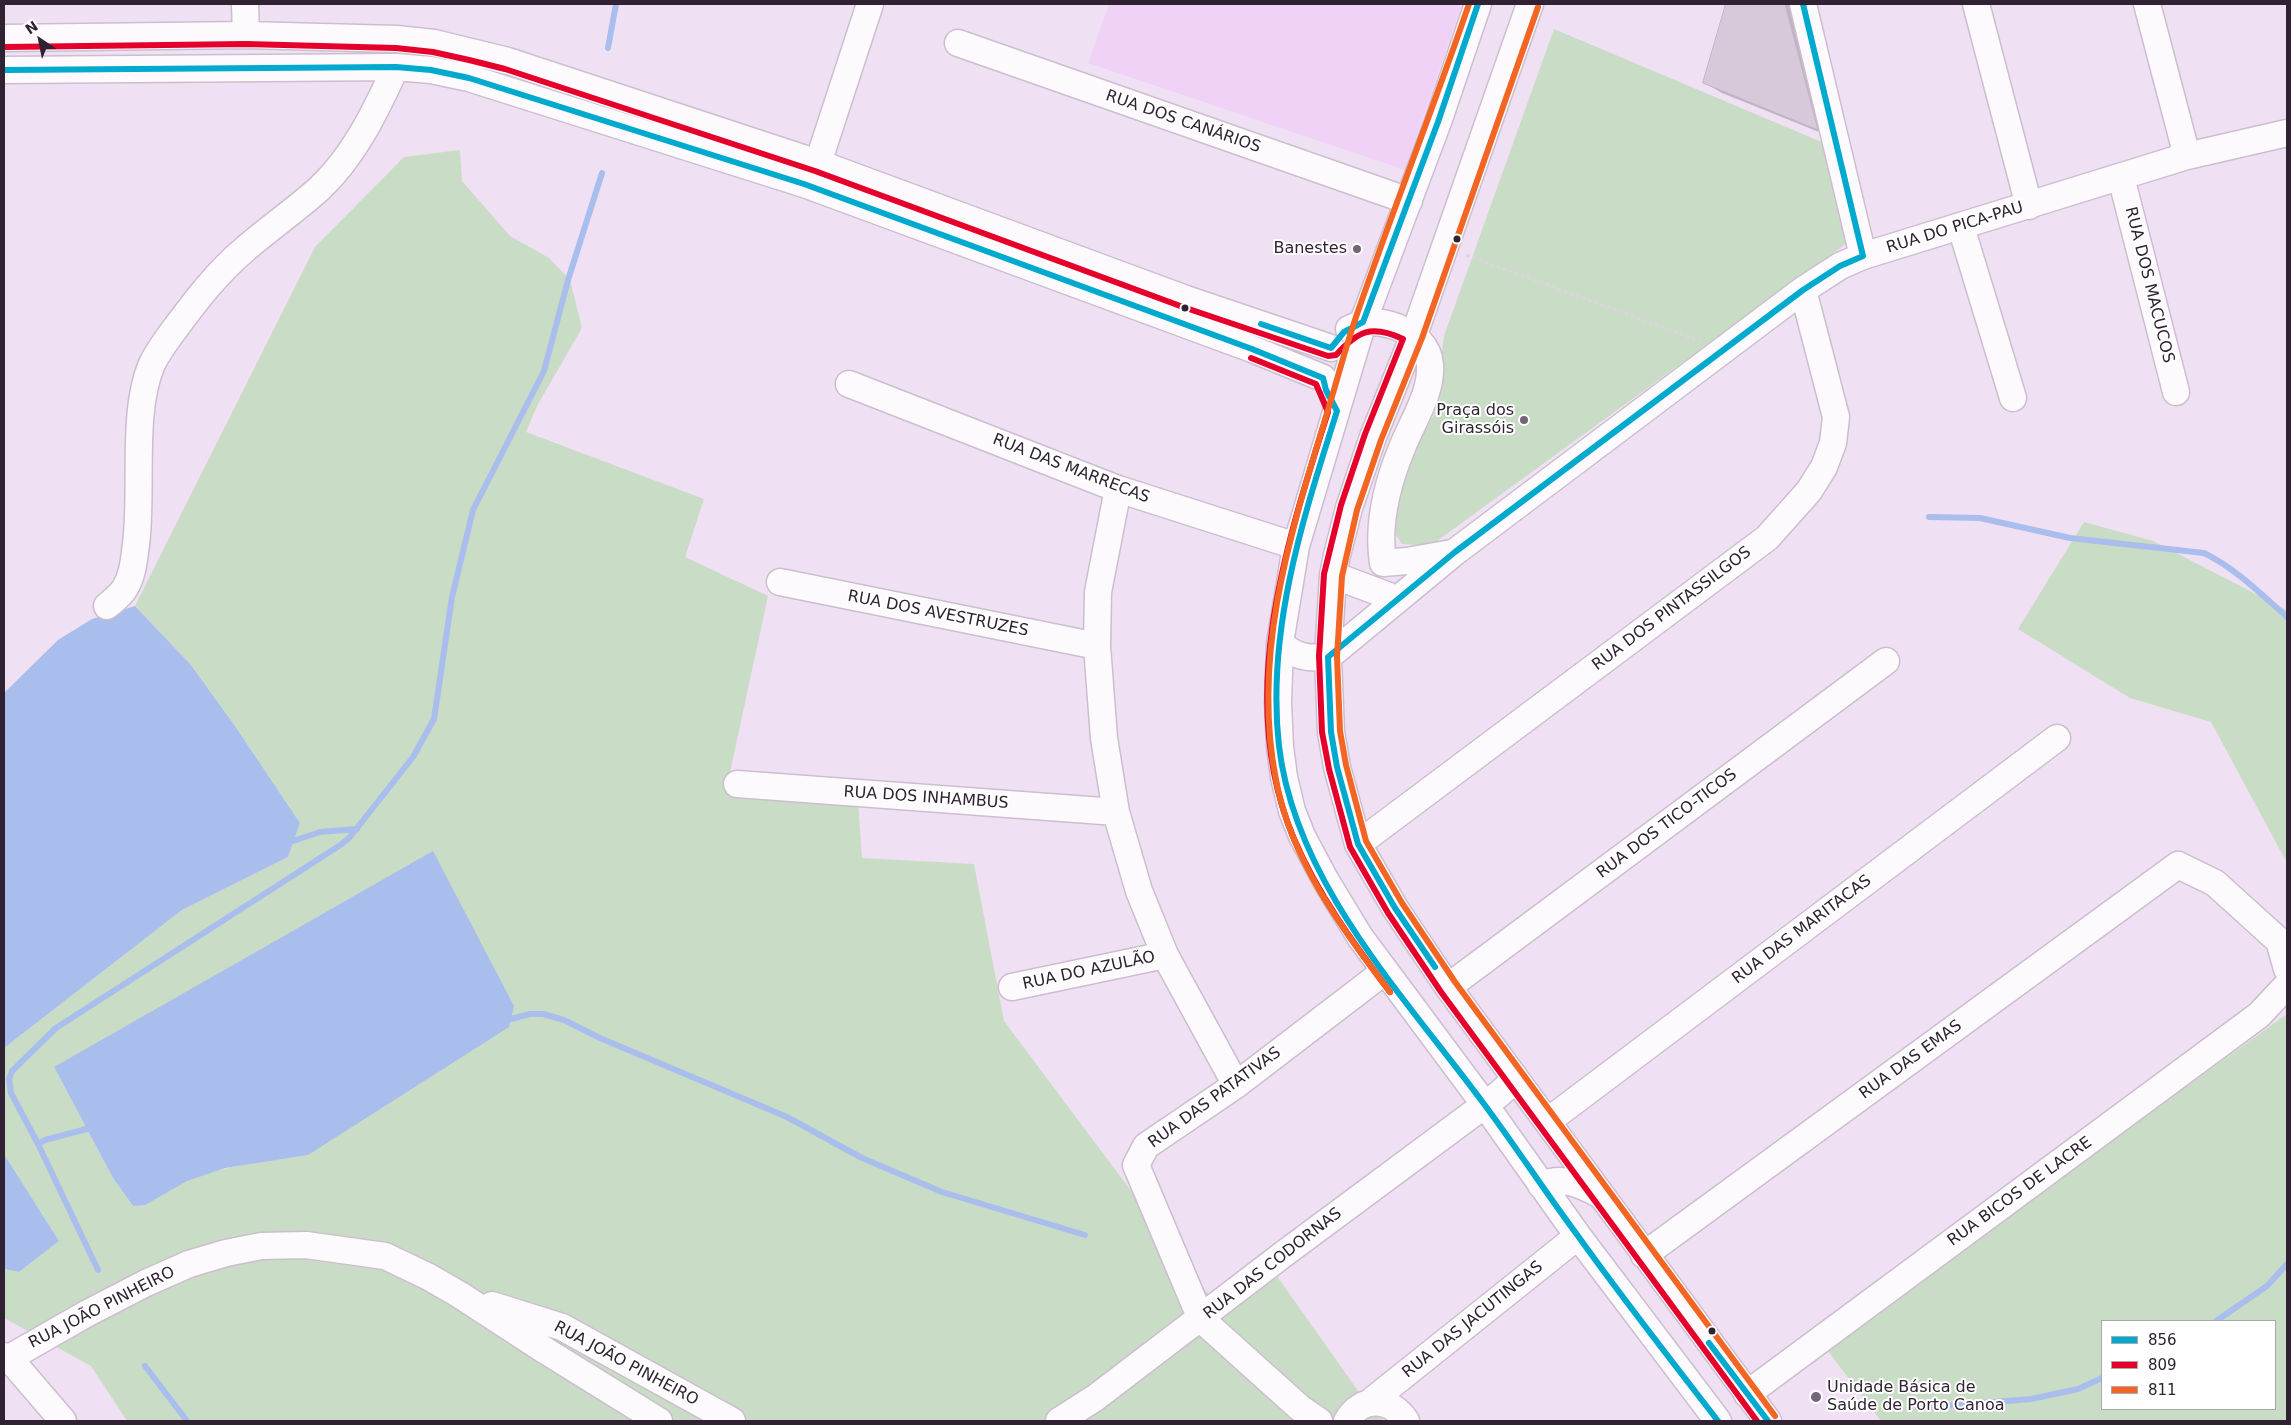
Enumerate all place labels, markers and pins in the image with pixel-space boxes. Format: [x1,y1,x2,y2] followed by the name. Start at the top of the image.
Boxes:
[1452,234,1462,244] unlabelled marker
[1273,239,1347,259] place label: Banestes
[1351,243,1363,255] marker: Banestes
[1180,303,1190,313] unlabelled marker
[1436,401,1514,439] place label: Praça dos Girassóis
[1518,414,1530,426] marker: Praça dos Girassóis
[1707,1326,1717,1336] unlabelled marker
[1827,1378,2005,1416] place label: Unidade Básica de Saúde de Porto Canoa
[1809,1390,1823,1404] marker: Unidade Básica de Saúde de Porto Canoa

